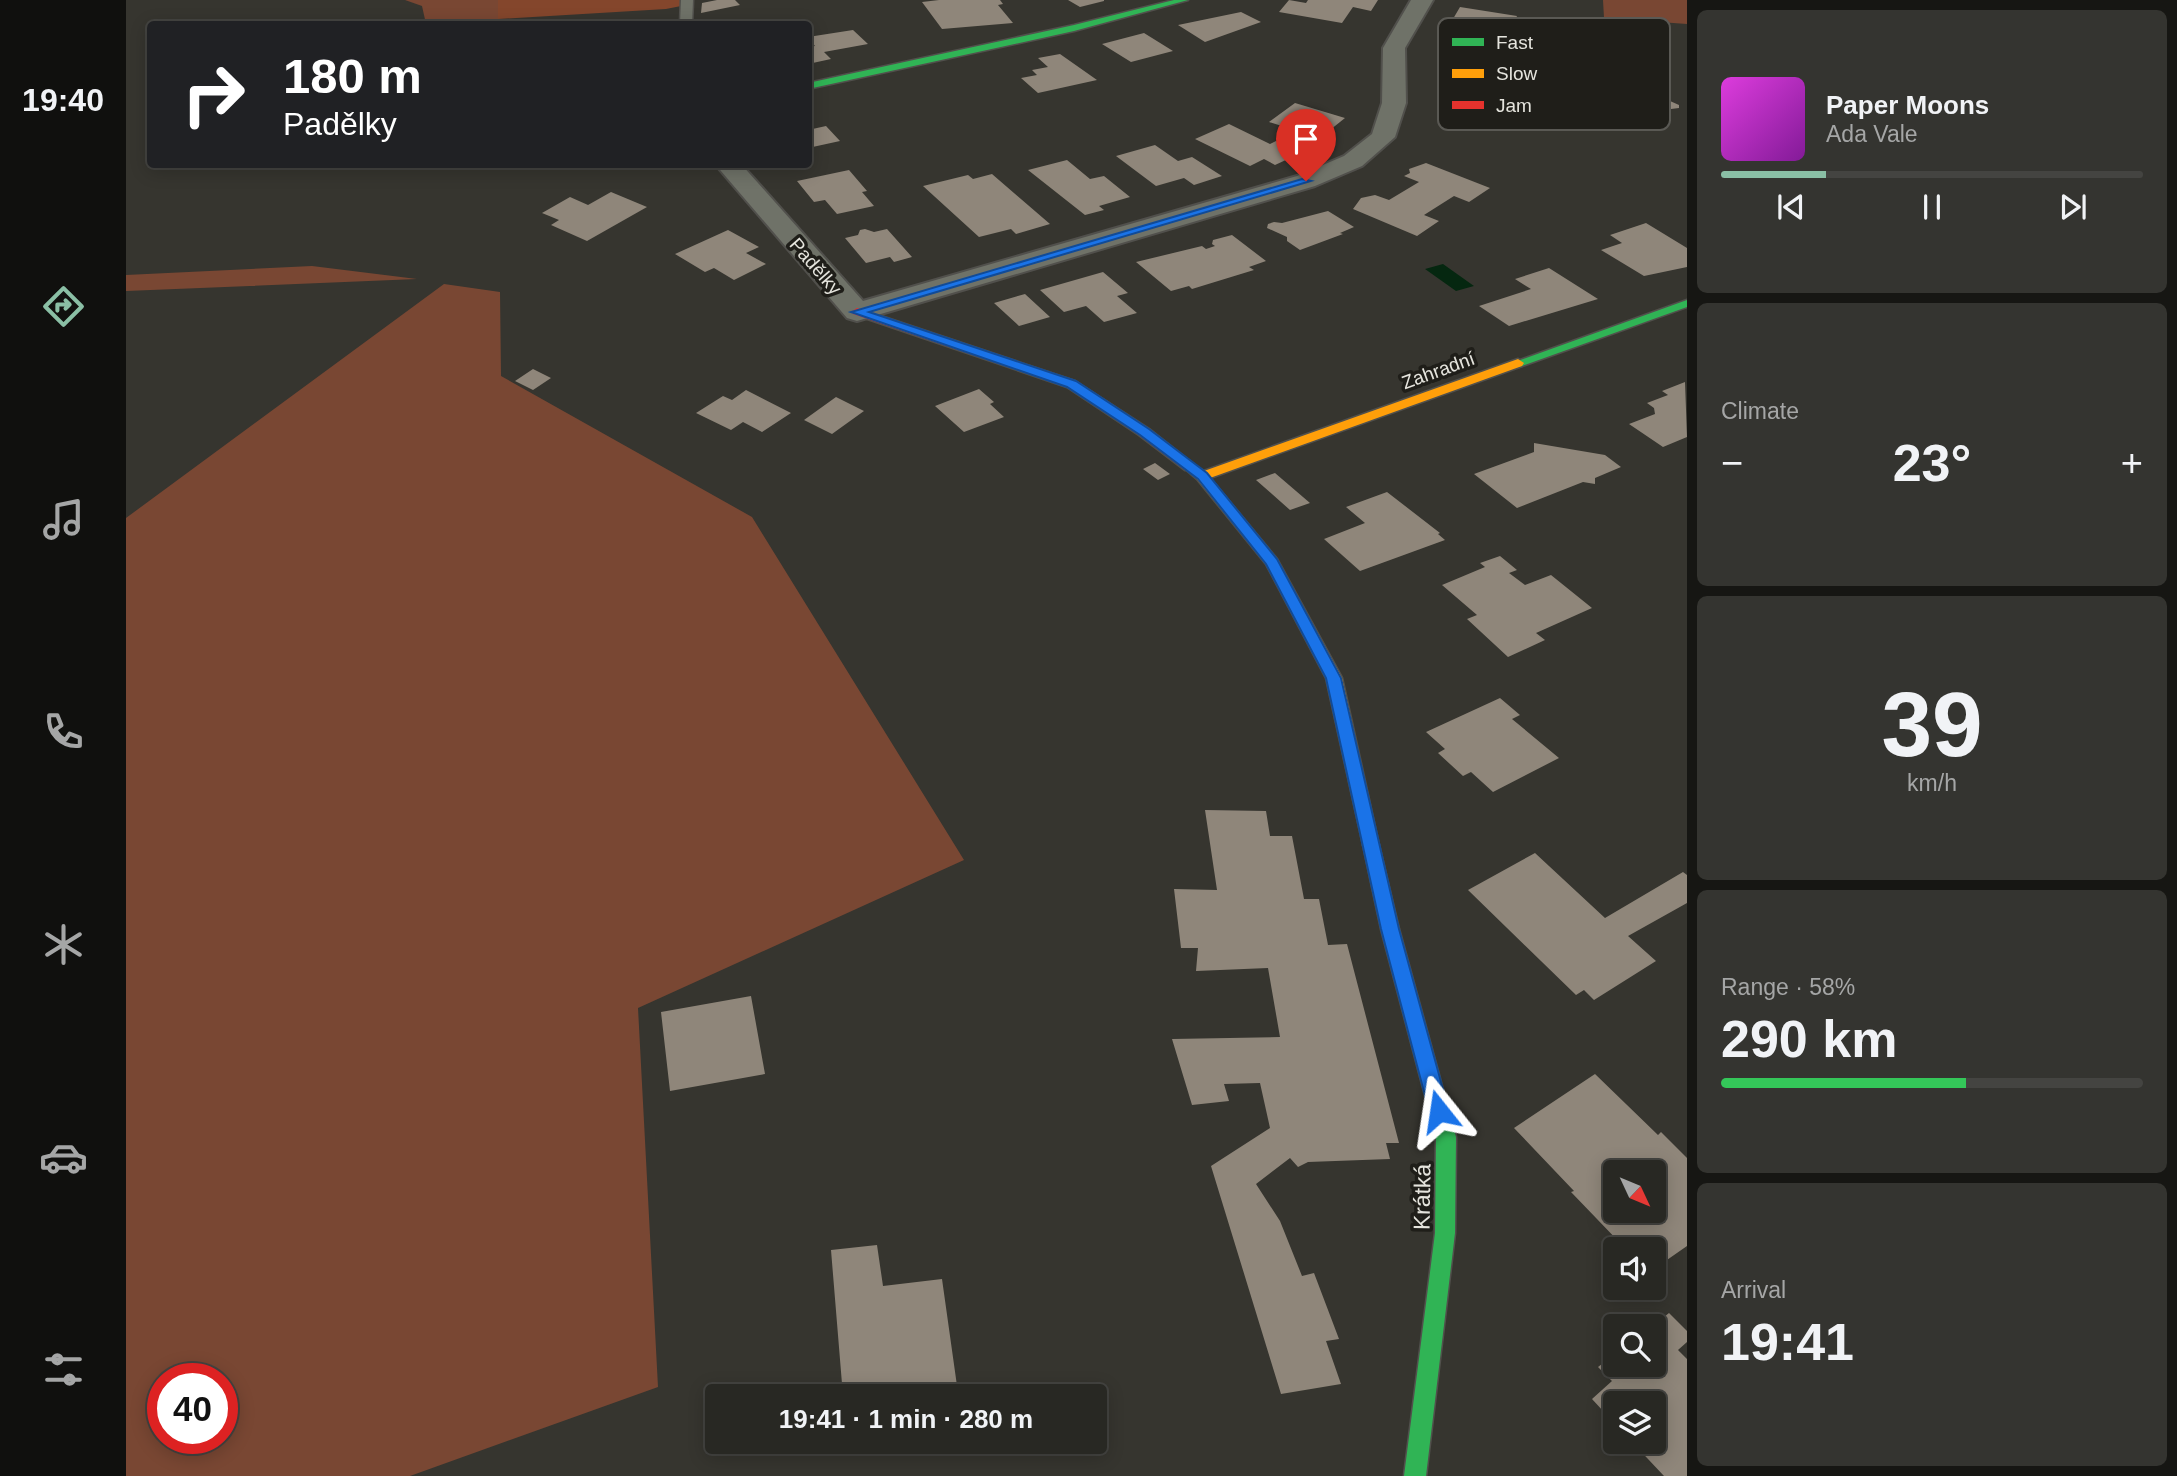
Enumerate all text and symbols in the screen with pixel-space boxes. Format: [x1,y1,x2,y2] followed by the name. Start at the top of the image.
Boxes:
[1438,18,1670,130] legend
[1496,32,1534,53] text: Fast
[168,49,259,140] icon: right
[283,49,422,103] text: 180 m
[1496,63,1537,84] text: Slow
[22,82,104,118] text: 19:40
[1826,90,1989,120] text: Paper Moons
[1496,95,1532,116] text: Jam
[283,106,397,142] text: Padělky
[1276,109,1336,181] pin
[1287,120,1325,158] icon: arrive
[1826,121,1918,147] text: Ada Vale
[1772,188,1810,226] icon: previous
[1913,188,1951,226] icon: pause
[2054,188,2092,226] icon: next
[786,234,846,299] street label: Padělky
[39,282,88,331] icon: directions
[1399,347,1478,393] street label: Zahradní
[1721,398,1799,424] text: Climate
[1893,434,1971,492] text: 23°
[1721,442,1743,484] text: −
[2121,442,2143,484] text: +
[39,495,88,544] icon: music
[1881,674,1983,775] text: 39
[39,707,88,756] icon: phone
[1907,770,1957,796] text: km/h
[39,920,88,969] icon: climate
[1721,974,1855,1000] text: Range · 58%
[1721,1010,1897,1068] text: 290 km
[1402,1074,1476,1148] position arrow
[39,1133,88,1182] icon: car
[1603,1160,1666,1223] north arrow
[1603,1160,1666,1454] map controls
[1408,1163,1436,1230] street label: Krátká
[1603,1237,1666,1300] button: sound
[1721,1277,1786,1303] text: Arrival
[1721,1313,1854,1371] text: 19:41
[1603,1314,1666,1377] button: search
[39,1345,88,1394] icon: filters
[147,1363,238,1454] speed limit sign: 40
[1603,1391,1666,1454] button: layers
[779,1404,1033,1434] text: 19:41 · 1 min · 280 m

